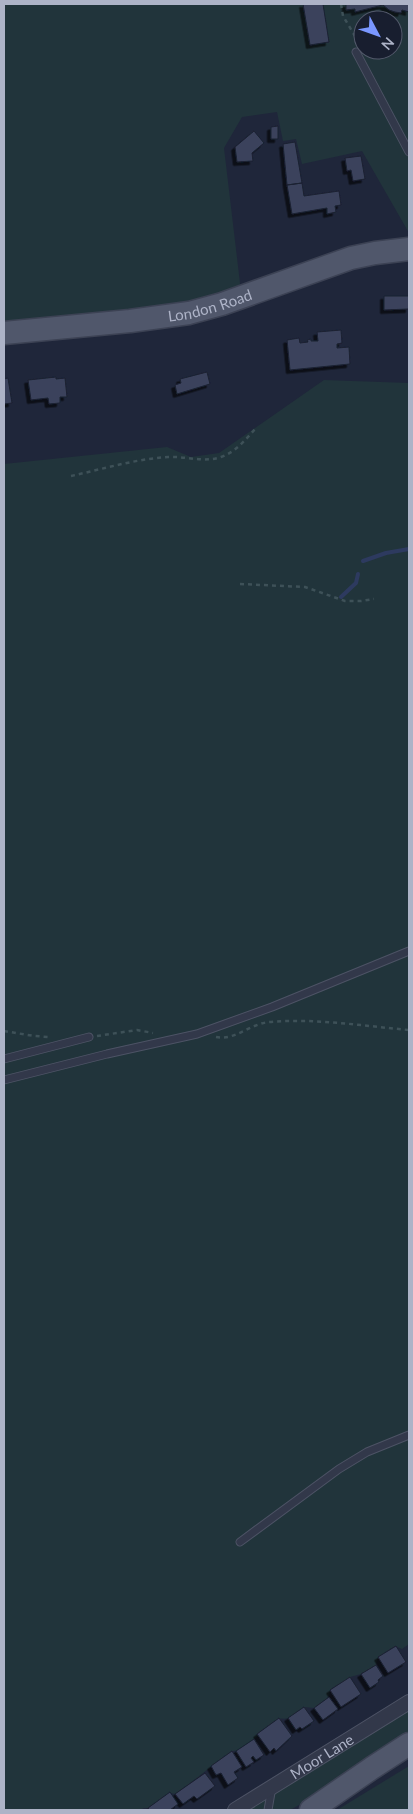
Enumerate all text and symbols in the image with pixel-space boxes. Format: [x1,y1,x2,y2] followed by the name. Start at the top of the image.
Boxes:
[353,10,403,60] north arrow
[378,34,398,54] text: N
[167,285,254,325] street label: London Road
[287,1730,357,1783] street label: Moor Lane

